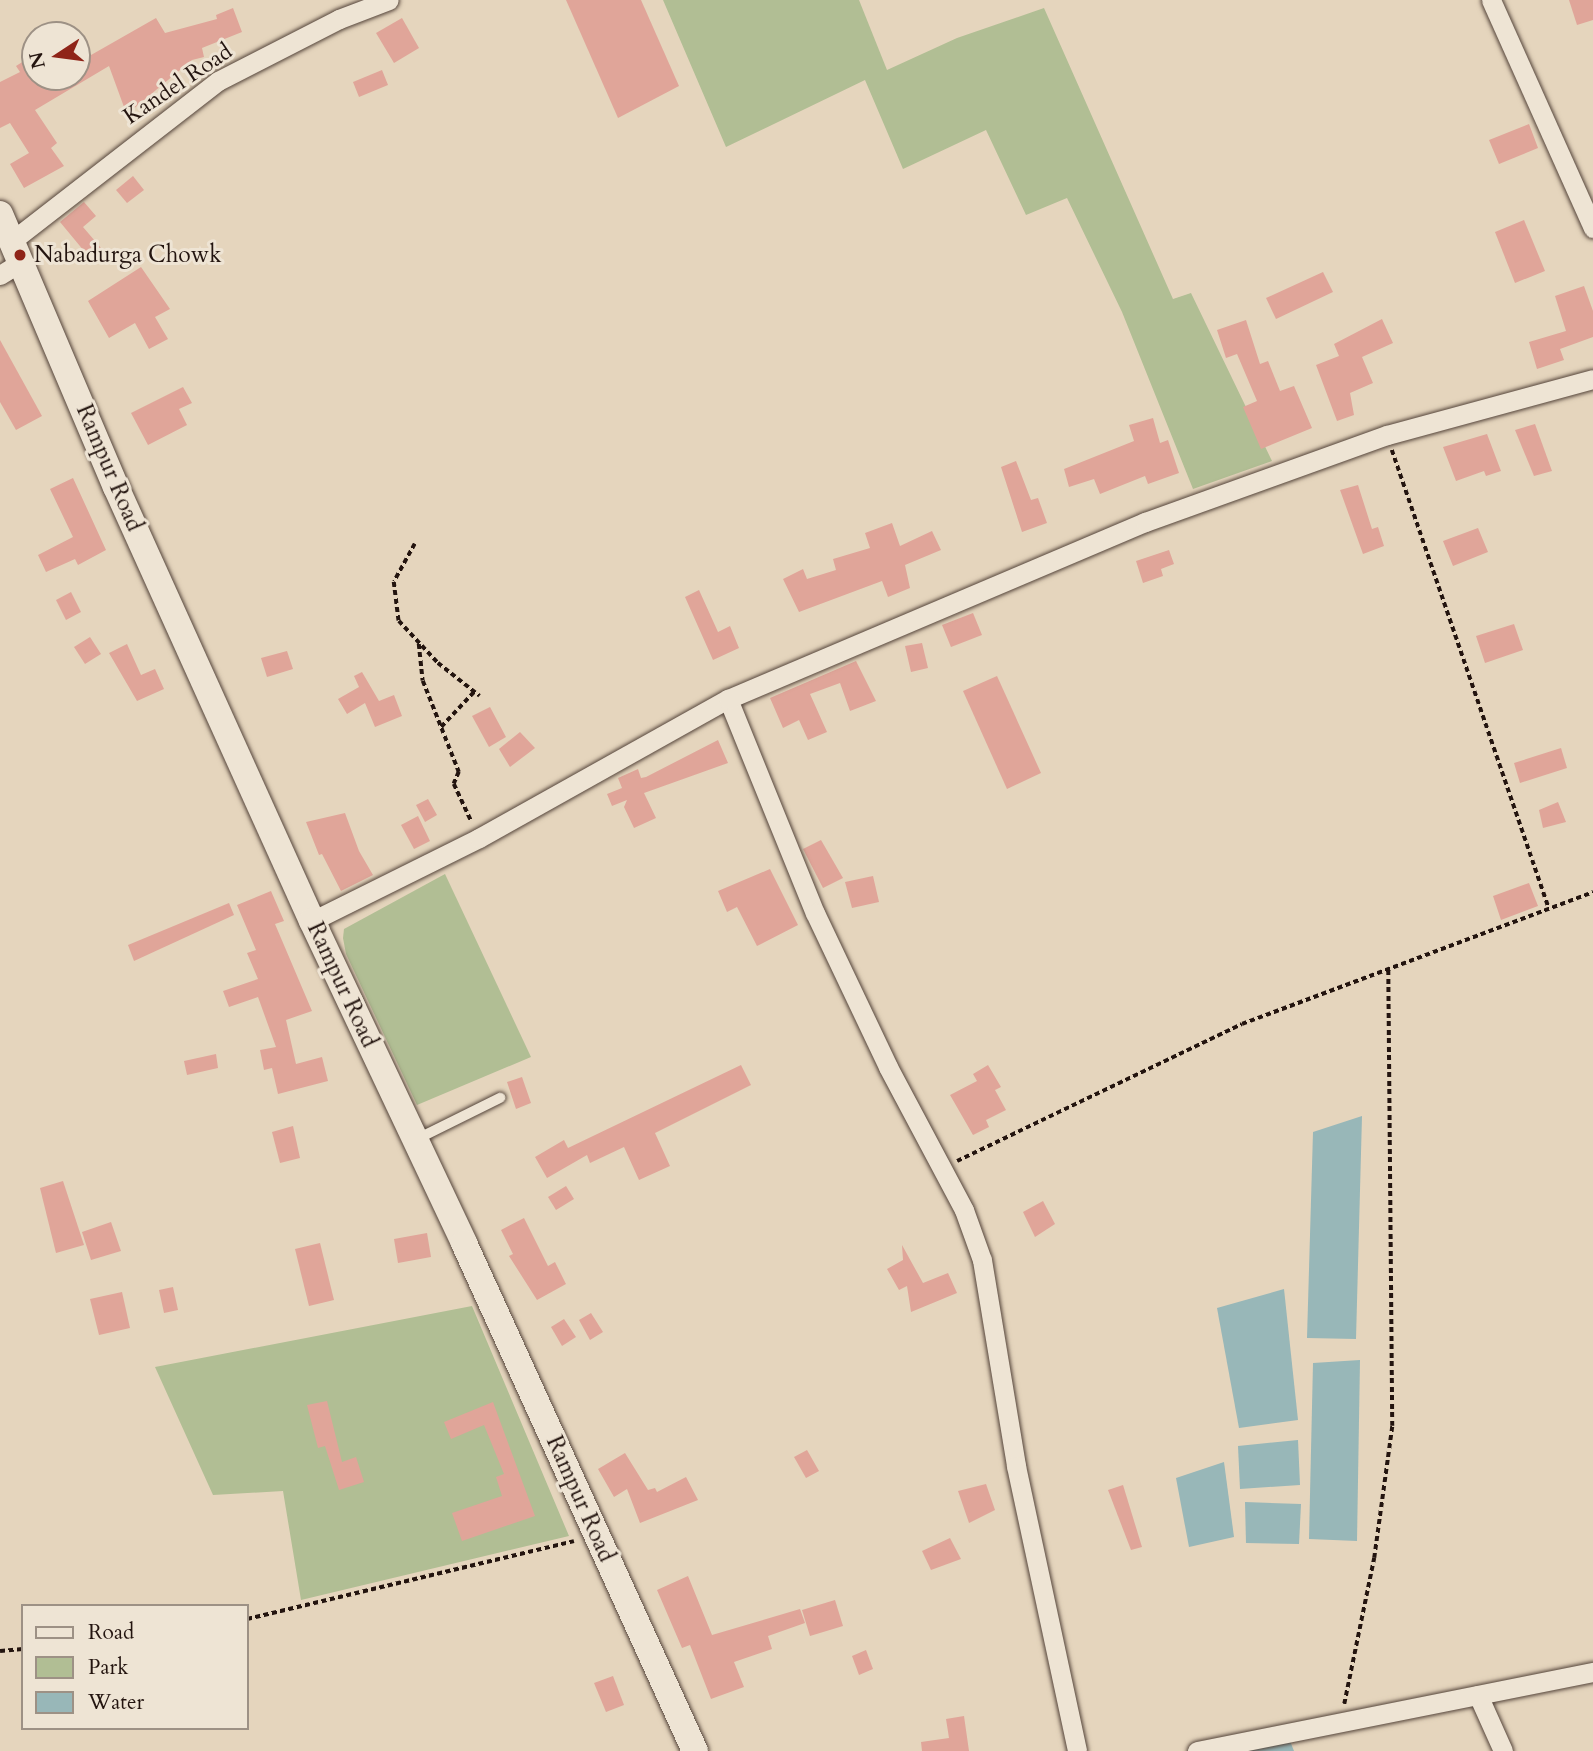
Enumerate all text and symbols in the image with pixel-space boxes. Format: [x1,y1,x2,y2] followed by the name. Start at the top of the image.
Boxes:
[21,21,91,91] north arrow
[118,38,238,130] street label: Kandel Road
[23,49,52,71] text: N
[34,241,221,269] place label: Nabadurga Chowk
[12,247,28,263] marker: Nabadurga Chowk
[70,400,148,536] street label: Rampur Road
[301,918,383,1052] street label: Rampur Road
[540,1432,620,1566] street label: Rampur Road
[21,1604,248,1730] legend
[88,1618,134,1647] text: Road
[88,1653,128,1682] text: Park
[88,1688,144,1717] text: Water

